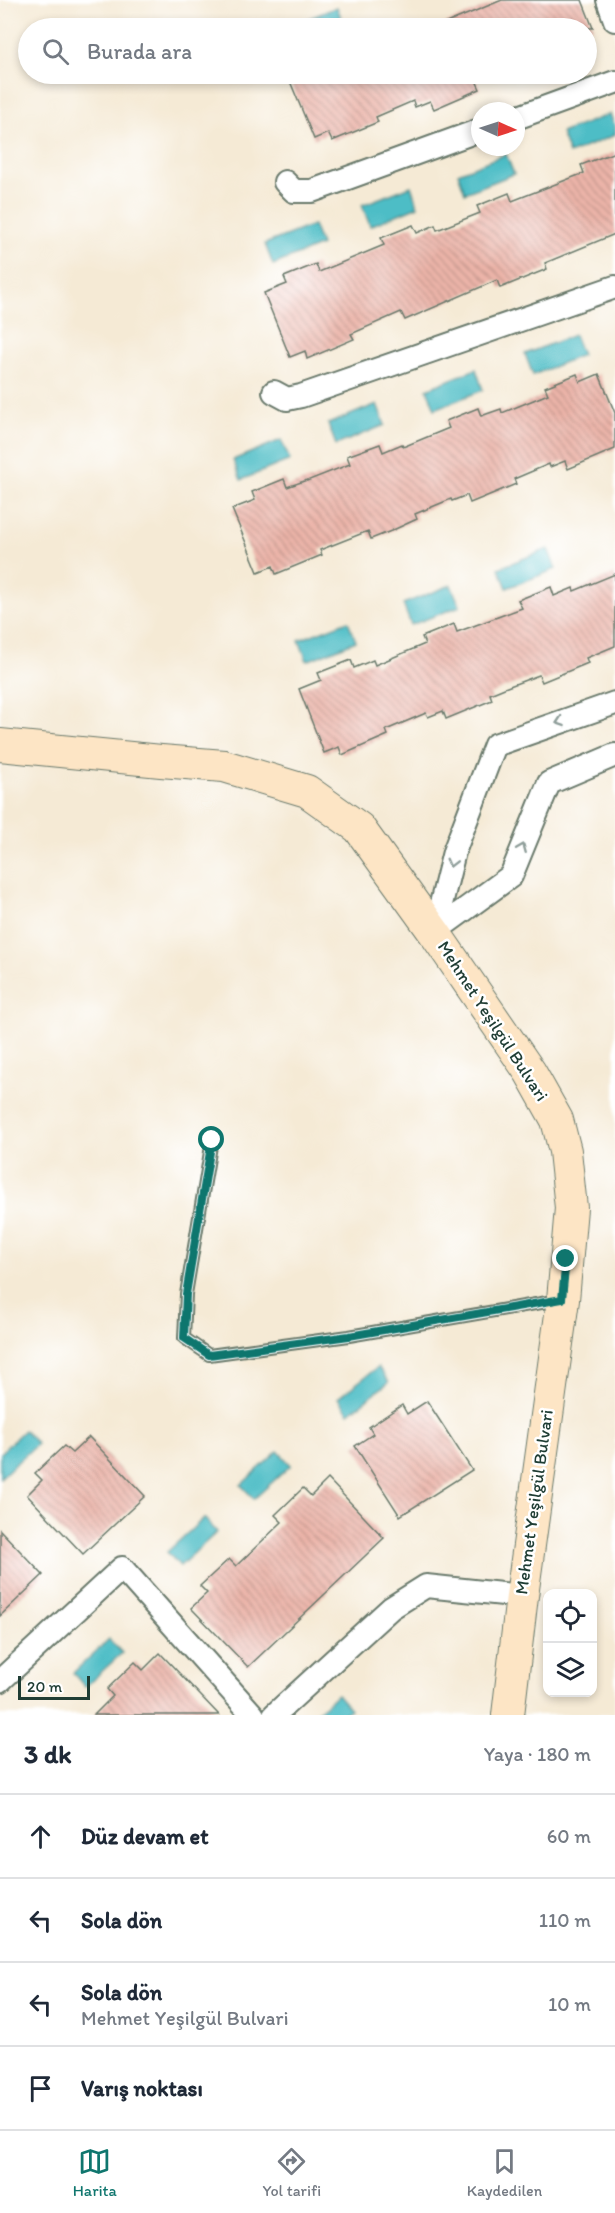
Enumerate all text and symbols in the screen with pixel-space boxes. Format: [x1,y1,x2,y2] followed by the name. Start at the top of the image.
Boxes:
[18,18,597,84] search box
[39,35,72,68] icon: search
[87,38,192,65] text: Burada ara
[471,102,525,156] north arrow
[555,715,566,728] one-way arrow
[515,843,527,854] one-way arrow
[445,858,458,868] one-way arrow
[433,937,553,1105] street label: Mehmet Yeşilgül Bulvari
[198,1126,224,1152] route start
[552,1245,578,1271] route end
[510,1408,558,1596] street label: Mehmet Yeşilgül Bulvari
[543,1589,597,1697] map controls
[543,1589,597,1643] button: locate
[543,1643,597,1697] button: layers
[18,1673,90,1700] scale bar
[27,1677,62,1696] text: 20 m
[24,1738,72,1770] text: 3 dk
[484,1742,591,1766] text: Yaya · 180 m
[24,1820,57,1853] icon: ahead
[81,1823,208,1850] text: Düz devam et
[547,1824,591,1848] text: 60 m
[24,1904,57,1937] icon: left
[81,1907,162,1934] text: Sola dön
[539,1908,591,1932] text: 110 m
[81,1979,162,2006] text: Sola dön
[24,1988,57,2021] icon: left
[548,1992,591,2016] text: 10 m
[81,2006,288,2030] text: Mehmet Yeşilgül Bulvari
[24,2072,57,2105] icon: arrive
[81,2075,203,2102] text: Varış noktası
[73,2145,117,2200] tab: Harita
[262,2145,321,2200] tab: Yol tarifi
[467,2145,542,2200] tab: Kaydedilen

